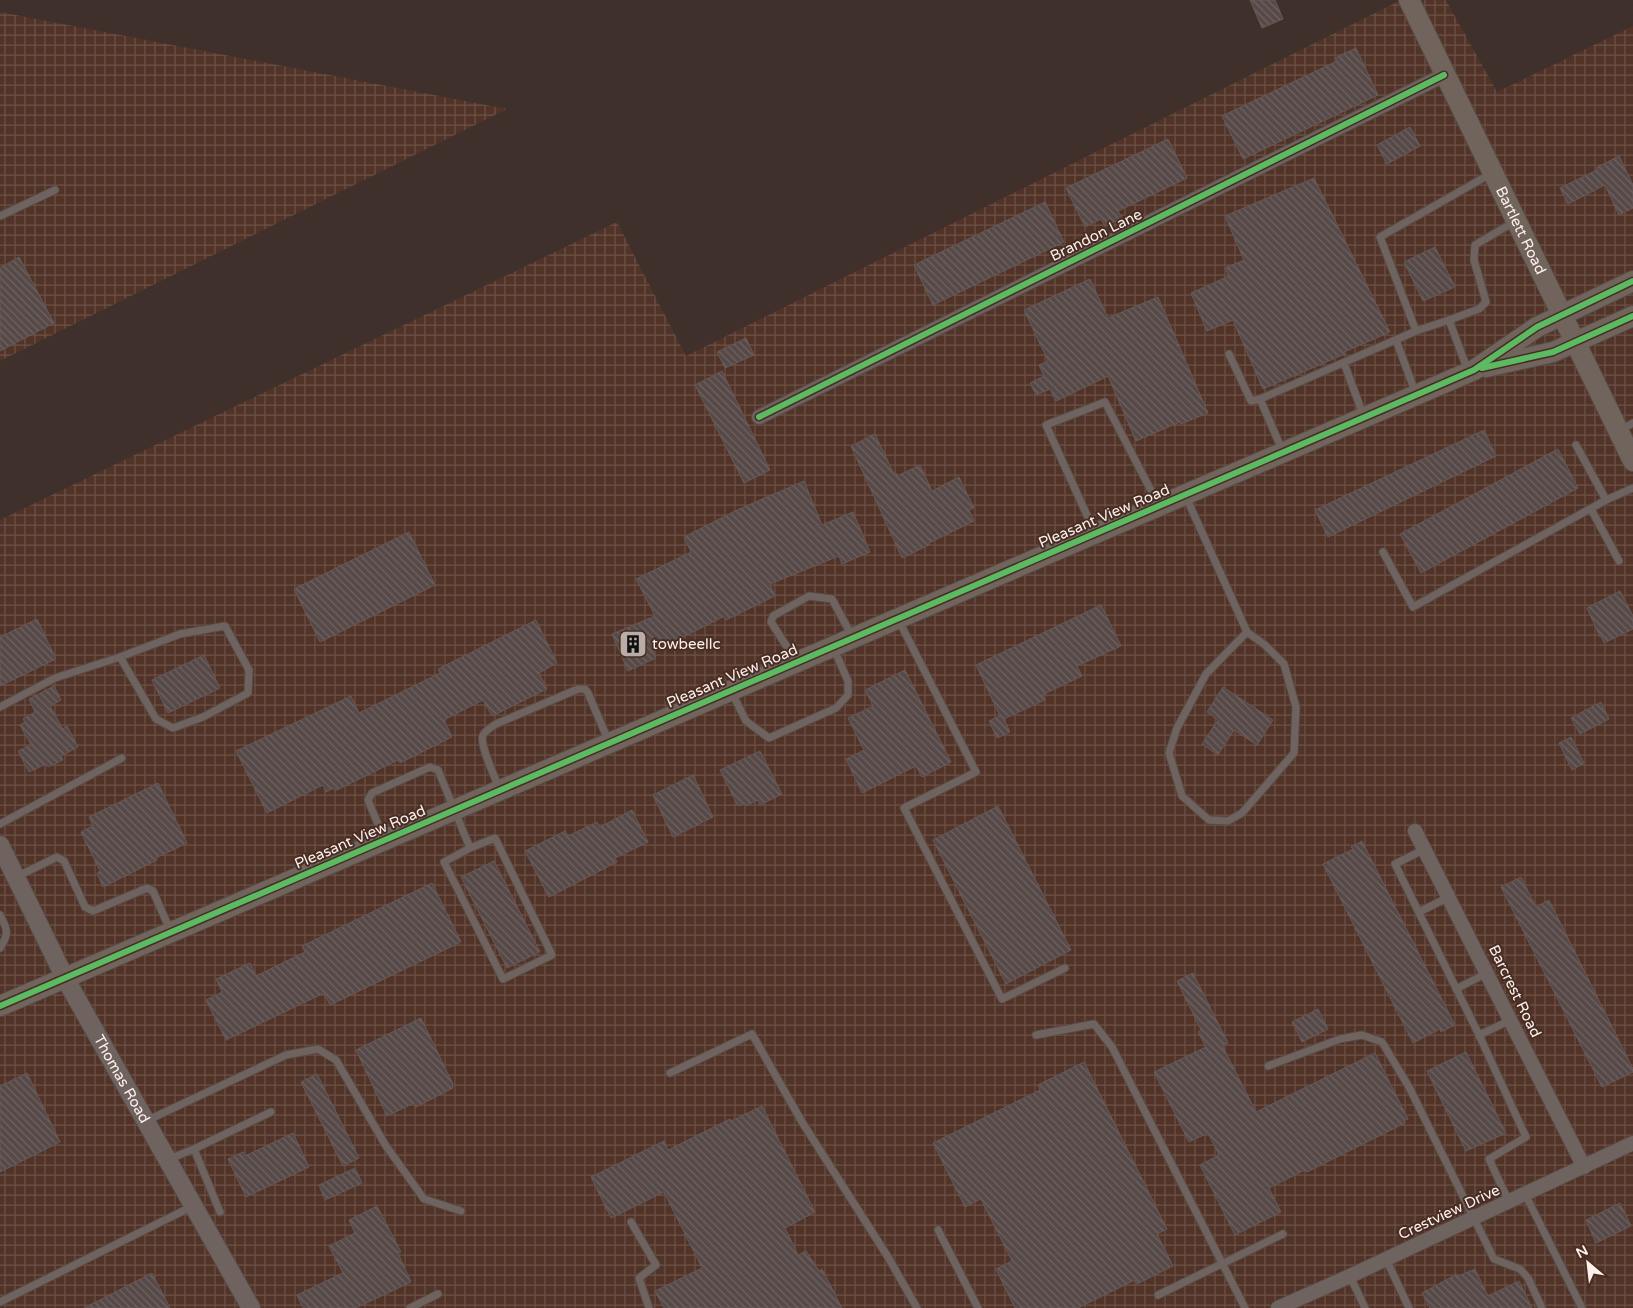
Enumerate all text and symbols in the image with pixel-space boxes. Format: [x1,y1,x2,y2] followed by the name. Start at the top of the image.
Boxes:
[1492,183,1550,277] street label: Bartlett Road
[1047,205,1145,265] street label: Brandon Lane
[1036,480,1172,552] street label: Pleasant View Road
[618,629,648,659] building icon: towbeellc
[652,635,720,653] place label: towbeellc
[664,640,800,712] street label: Pleasant View Road
[292,801,428,873] street label: Pleasant View Road
[1485,942,1545,1040] street label: Barcrest Road
[90,1032,154,1126] street label: Thomas Road
[1395,1181,1503,1243] street label: Crestview Drive
[1563,1238,1613,1288] north arrow
[1573,1242,1591,1262] text: N

